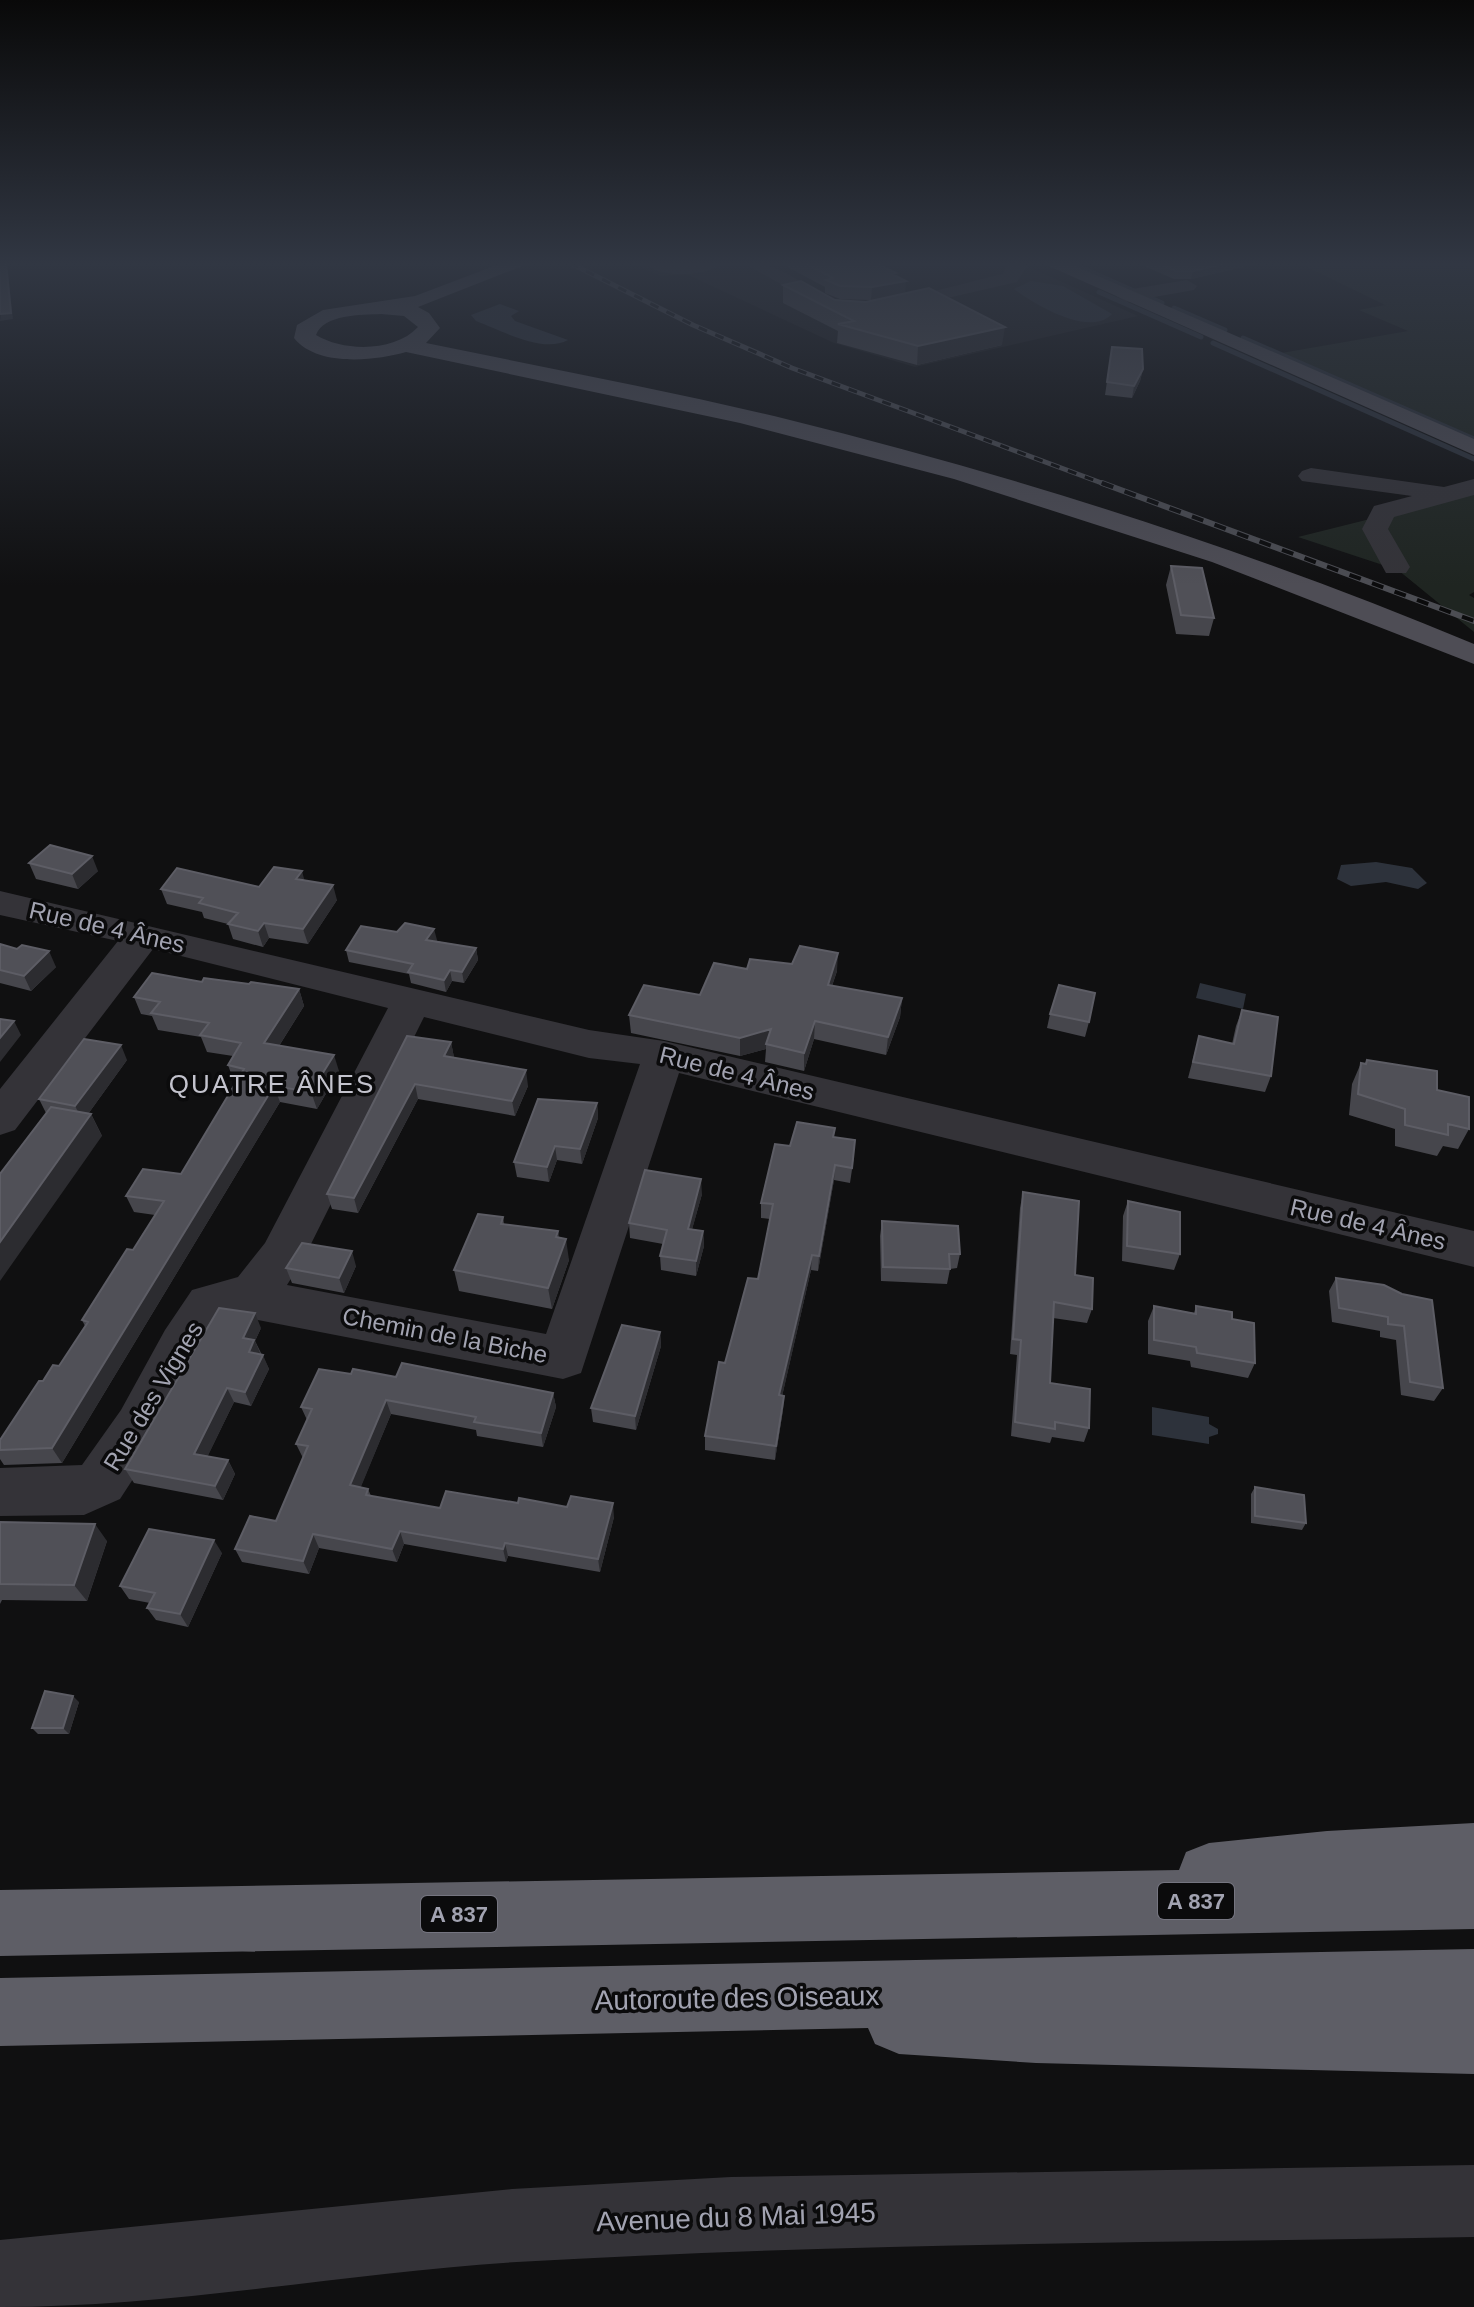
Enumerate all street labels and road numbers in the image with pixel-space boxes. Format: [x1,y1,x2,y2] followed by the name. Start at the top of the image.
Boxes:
[27,896,187,958] street label: Rue de 4 Ânes
[657,1041,817,1105] street label: Rue de 4 Ânes
[1288,1193,1448,1255] street label: Rue de 4 Ânes
[340,1302,550,1368] street label: Chemin de la Biche
[98,1317,208,1475] street label: Rue des Vignes
[1158,1883,1234,1919] road number: A 837
[421,1896,497,1932] road number: A 837
[594,1980,880,2016] street label: Autoroute des Oiseaux
[596,2197,876,2237] street label: Avenue du 8 Mai 1945

